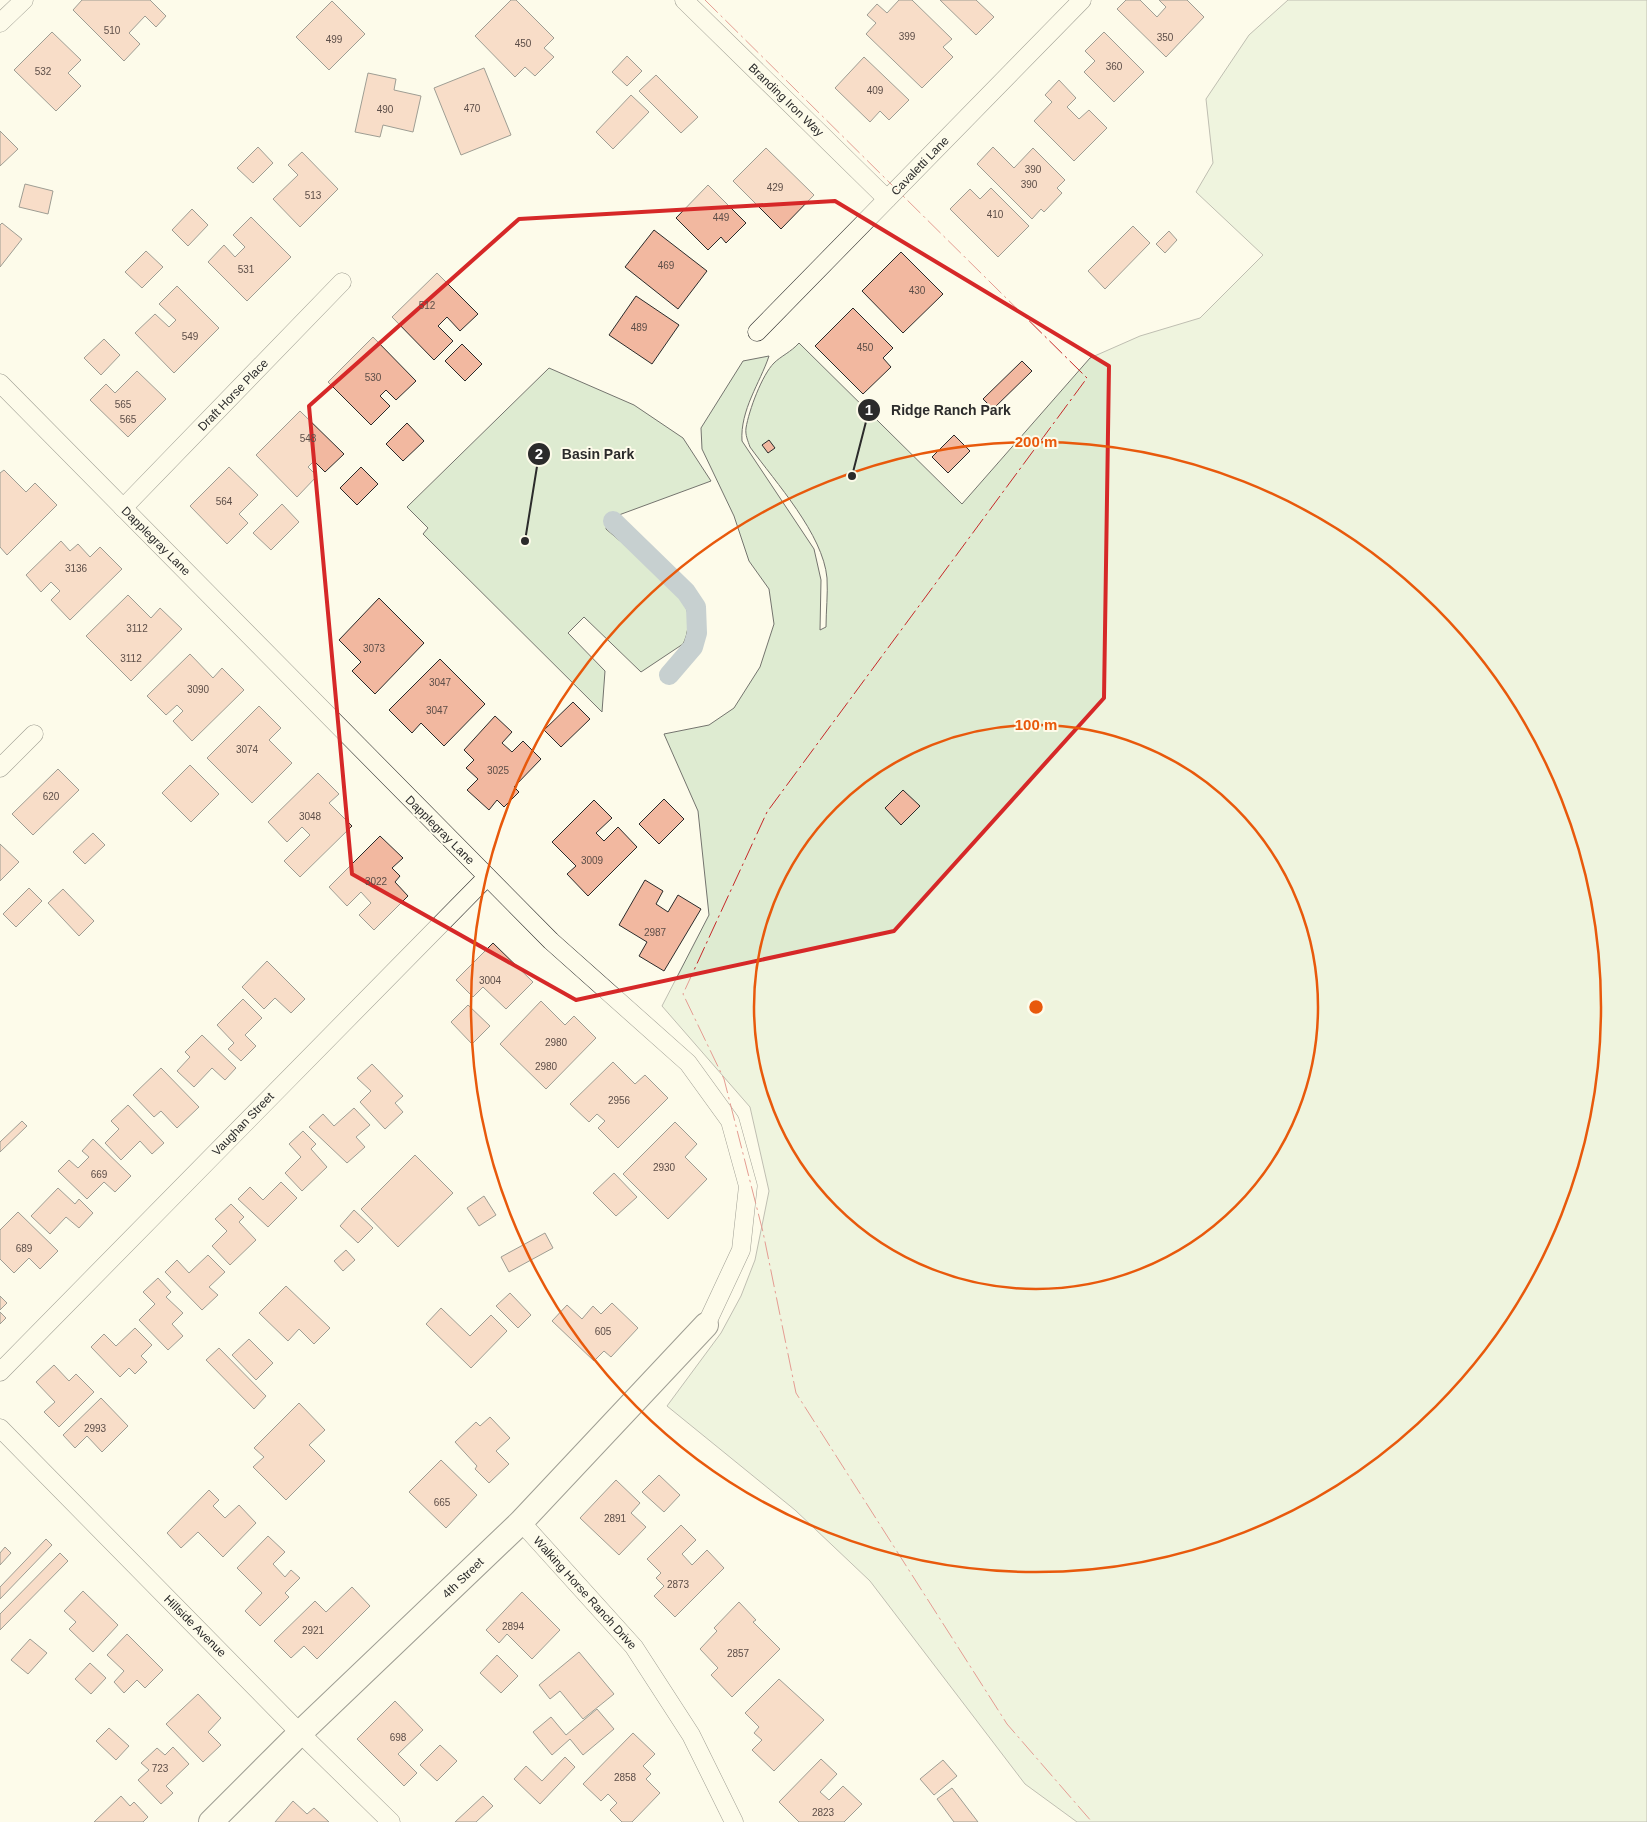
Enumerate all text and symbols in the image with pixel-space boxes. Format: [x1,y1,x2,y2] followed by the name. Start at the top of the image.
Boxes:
[104,25,121,36] house number: 510
[899,31,916,42] house number: 399
[1157,32,1174,43] house number: 350
[326,34,343,45] house number: 499
[515,38,532,49] house number: 450
[746,61,826,139] street label: Branding Iron Way
[1106,61,1123,72] house number: 360
[35,66,52,77] house number: 532
[867,85,884,96] house number: 409
[464,103,481,114] house number: 470
[377,104,394,115] house number: 490
[888,133,952,198] street label: Cavaletti Lane
[1025,164,1042,175] house number: 390
[1021,179,1038,190] house number: 390
[767,182,784,193] house number: 429
[305,190,322,201] house number: 513
[987,209,1004,220] house number: 410
[713,212,730,223] house number: 449
[658,260,675,271] house number: 469
[238,264,255,275] house number: 531
[909,285,926,296] house number: 430
[419,300,436,311] house number: 512
[631,322,648,333] house number: 489
[182,331,199,342] house number: 549
[857,342,874,353] house number: 450
[195,356,271,434] street label: Draft Horse Place
[365,372,382,383] house number: 530
[856,396,1021,425] callout: Ridge Ranch Park
[115,399,132,410] house number: 565
[865,401,873,418] text: 1
[891,402,1011,418] text: Ridge Ranch Park
[120,414,137,425] house number: 565
[300,433,317,444] house number: 548
[1015,433,1057,450] text: 200 m
[527,439,644,468] callout: Basin Park
[535,445,543,462] text: 2
[562,446,634,462] text: Basin Park
[216,496,233,507] house number: 564
[119,504,193,578] street label: Dapplegray Lane
[65,563,88,574] house number: 3136
[126,623,148,634] house number: 3112
[363,643,386,654] house number: 3073
[120,653,142,664] house number: 3112
[429,677,452,688] house number: 3047
[187,684,210,695] house number: 3090
[426,705,449,716] house number: 3047
[1015,716,1057,733] text: 100 m
[236,744,259,755] house number: 3074
[487,765,510,776] house number: 3025
[43,791,60,802] house number: 620
[403,793,477,867] street label: Dapplegray Lane
[299,811,322,822] house number: 3048
[581,855,604,866] house number: 3009
[365,876,388,887] house number: 3022
[644,927,667,938] house number: 2987
[479,975,502,986] house number: 3004
[1027,998,1045,1016] centre of rings
[545,1037,568,1048] house number: 2980
[535,1061,558,1072] house number: 2980
[209,1089,277,1159] street label: Vaughan Street
[608,1095,631,1106] house number: 2956
[653,1162,676,1173] house number: 2930
[91,1169,108,1180] house number: 669
[16,1243,33,1254] house number: 689
[595,1326,612,1337] house number: 605
[84,1423,107,1434] house number: 2993
[434,1497,451,1508] house number: 665
[604,1513,627,1524] house number: 2891
[531,1534,640,1653] street label: Walking Horse Ranch Drive
[439,1554,487,1601] street label: 4th Street
[667,1579,690,1590] house number: 2873
[161,1592,229,1660] street label: Hillside Avenue
[502,1621,525,1632] house number: 2894
[302,1625,325,1636] house number: 2921
[727,1648,750,1659] house number: 2857
[390,1732,407,1743] house number: 698
[152,1763,169,1774] house number: 723
[614,1772,637,1783] house number: 2858
[812,1807,835,1818] house number: 2823

